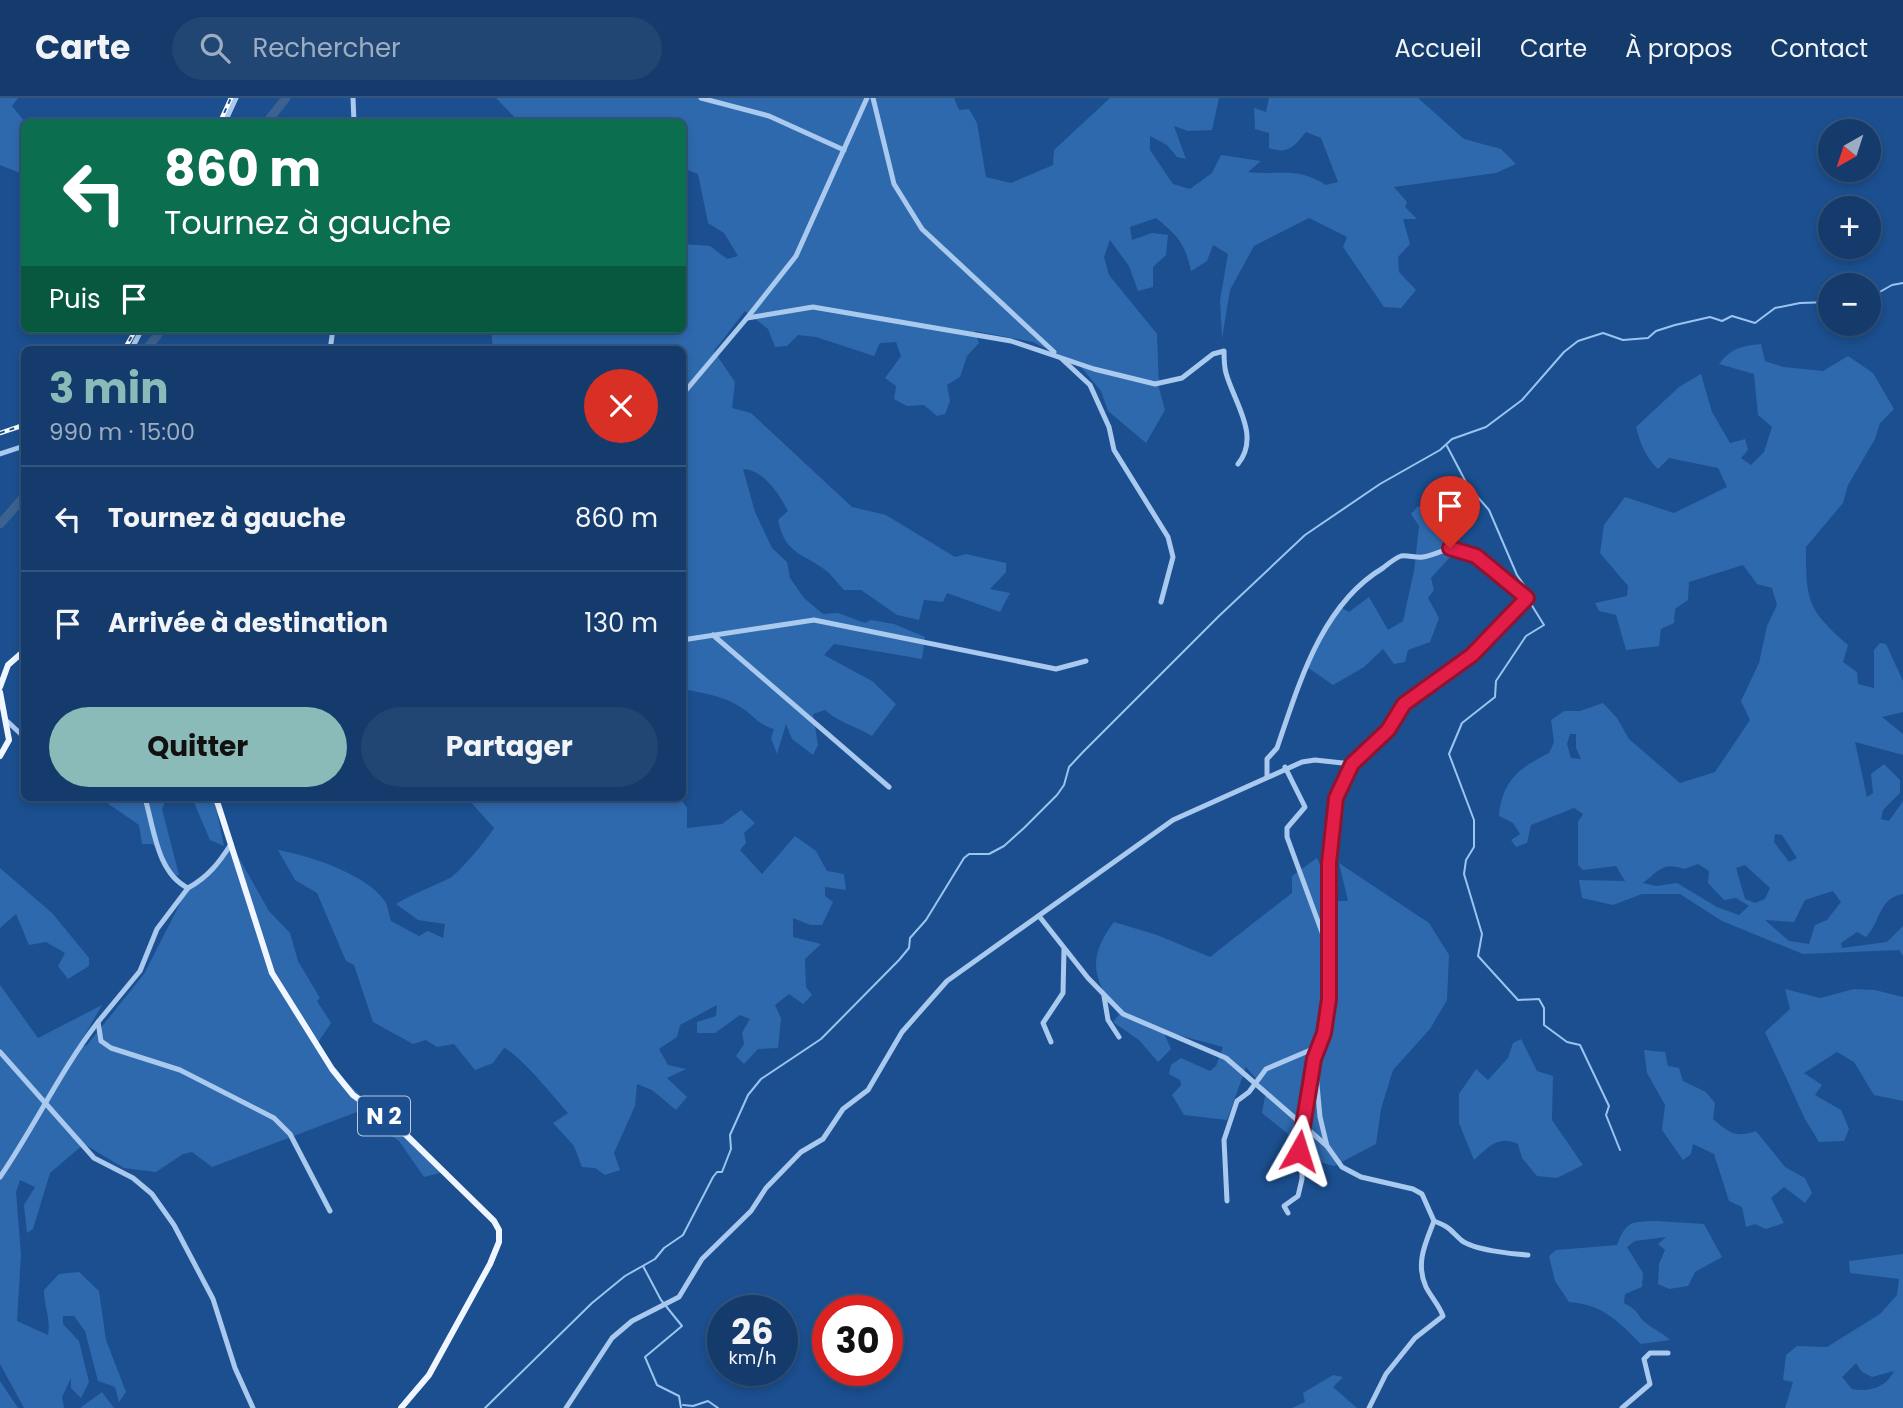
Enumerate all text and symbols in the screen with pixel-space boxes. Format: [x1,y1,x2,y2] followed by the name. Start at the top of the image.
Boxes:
[172,17,662,80] search box
[35,24,130,71] text: Carte
[196,29,234,67] icon: search
[252,30,401,66] text: Rechercher
[1395,32,1482,65] text: Accueil
[1520,32,1587,65] text: Carte
[1625,32,1732,65] text: À propos
[1770,32,1868,65] text: Contact
[1818,119,1881,182] north arrow
[1818,119,1881,336] map controls
[164,135,321,203] text: 860 m
[49,147,140,238] icon: left
[1818,196,1881,259] button: +
[164,200,451,245] text: Tournez à gauche
[1818,273,1881,336] button: −
[115,280,153,318] icon: arrive
[49,281,101,317] text: Puis
[49,359,169,418] text: 3 min
[584,369,658,443] button: close
[49,416,195,448] text: 990 m · 15:00
[1420,476,1480,548] pin
[1431,487,1469,525] icon: arrive
[49,500,87,538] icon: left
[108,500,346,536] text: Tournez à gauche
[575,500,658,536] text: 860 m
[49,605,87,643] icon: arrive
[108,605,388,641] text: Arrivée à destination
[584,605,658,641] text: 130 m
[49,707,347,787] button: Quitter
[361,707,658,787] button: Partager
[358,1096,410,1135] road number: N 2
[1262,1114,1336,1188] position arrow
[812,1295,903,1386] speed limit sign: 30
[731,1307,774,1356] text: 26
[729,1345,776,1370] text: km/h

